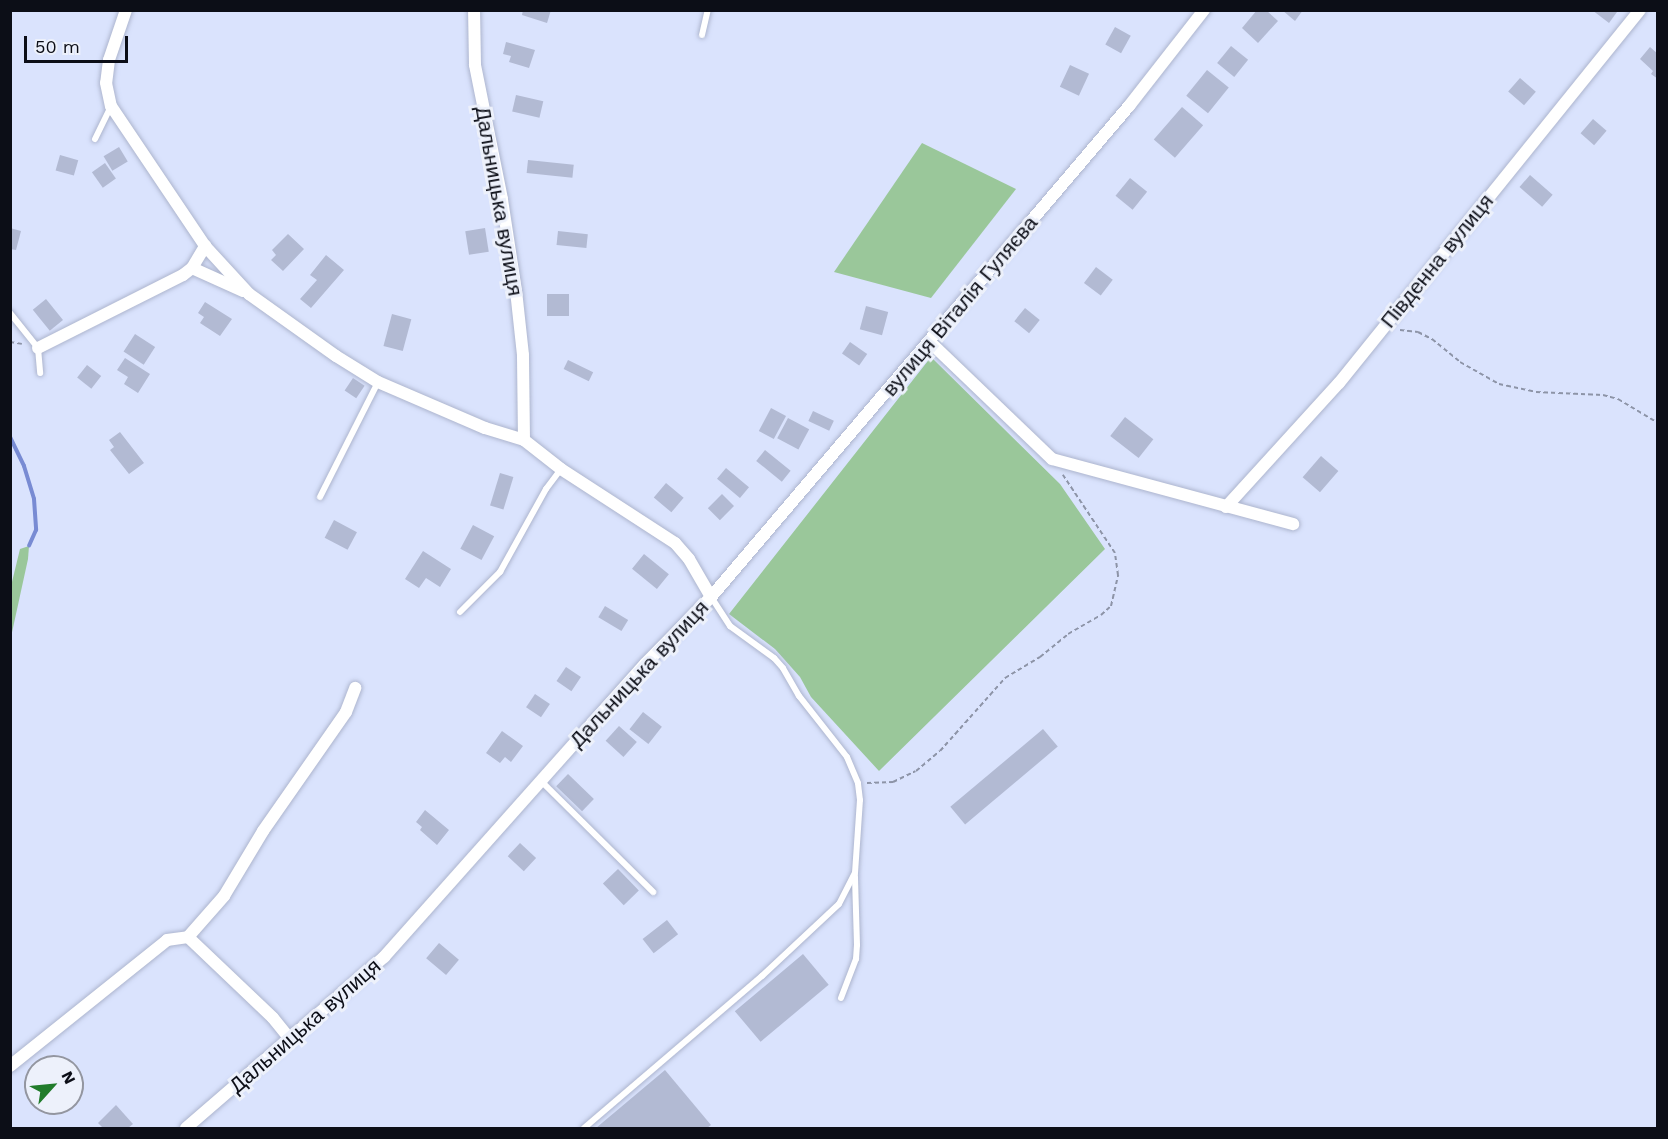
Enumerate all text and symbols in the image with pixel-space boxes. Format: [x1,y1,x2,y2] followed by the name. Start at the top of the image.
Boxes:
[27,24,130,62] scale bar
[35,36,80,57] text: 50 m
[470,104,528,298] street label: Дальницька вулиця
[1375,189,1499,333] street label: Південна вулиця
[877,211,1043,401] street label: вулиця Віталія Гуляєва
[564,595,714,753] street label: Дальницька вулиця
[224,954,386,1098] street label: Дальницька вулиця
[24,1055,84,1115] north arrow
[58,1068,80,1087] text: N

